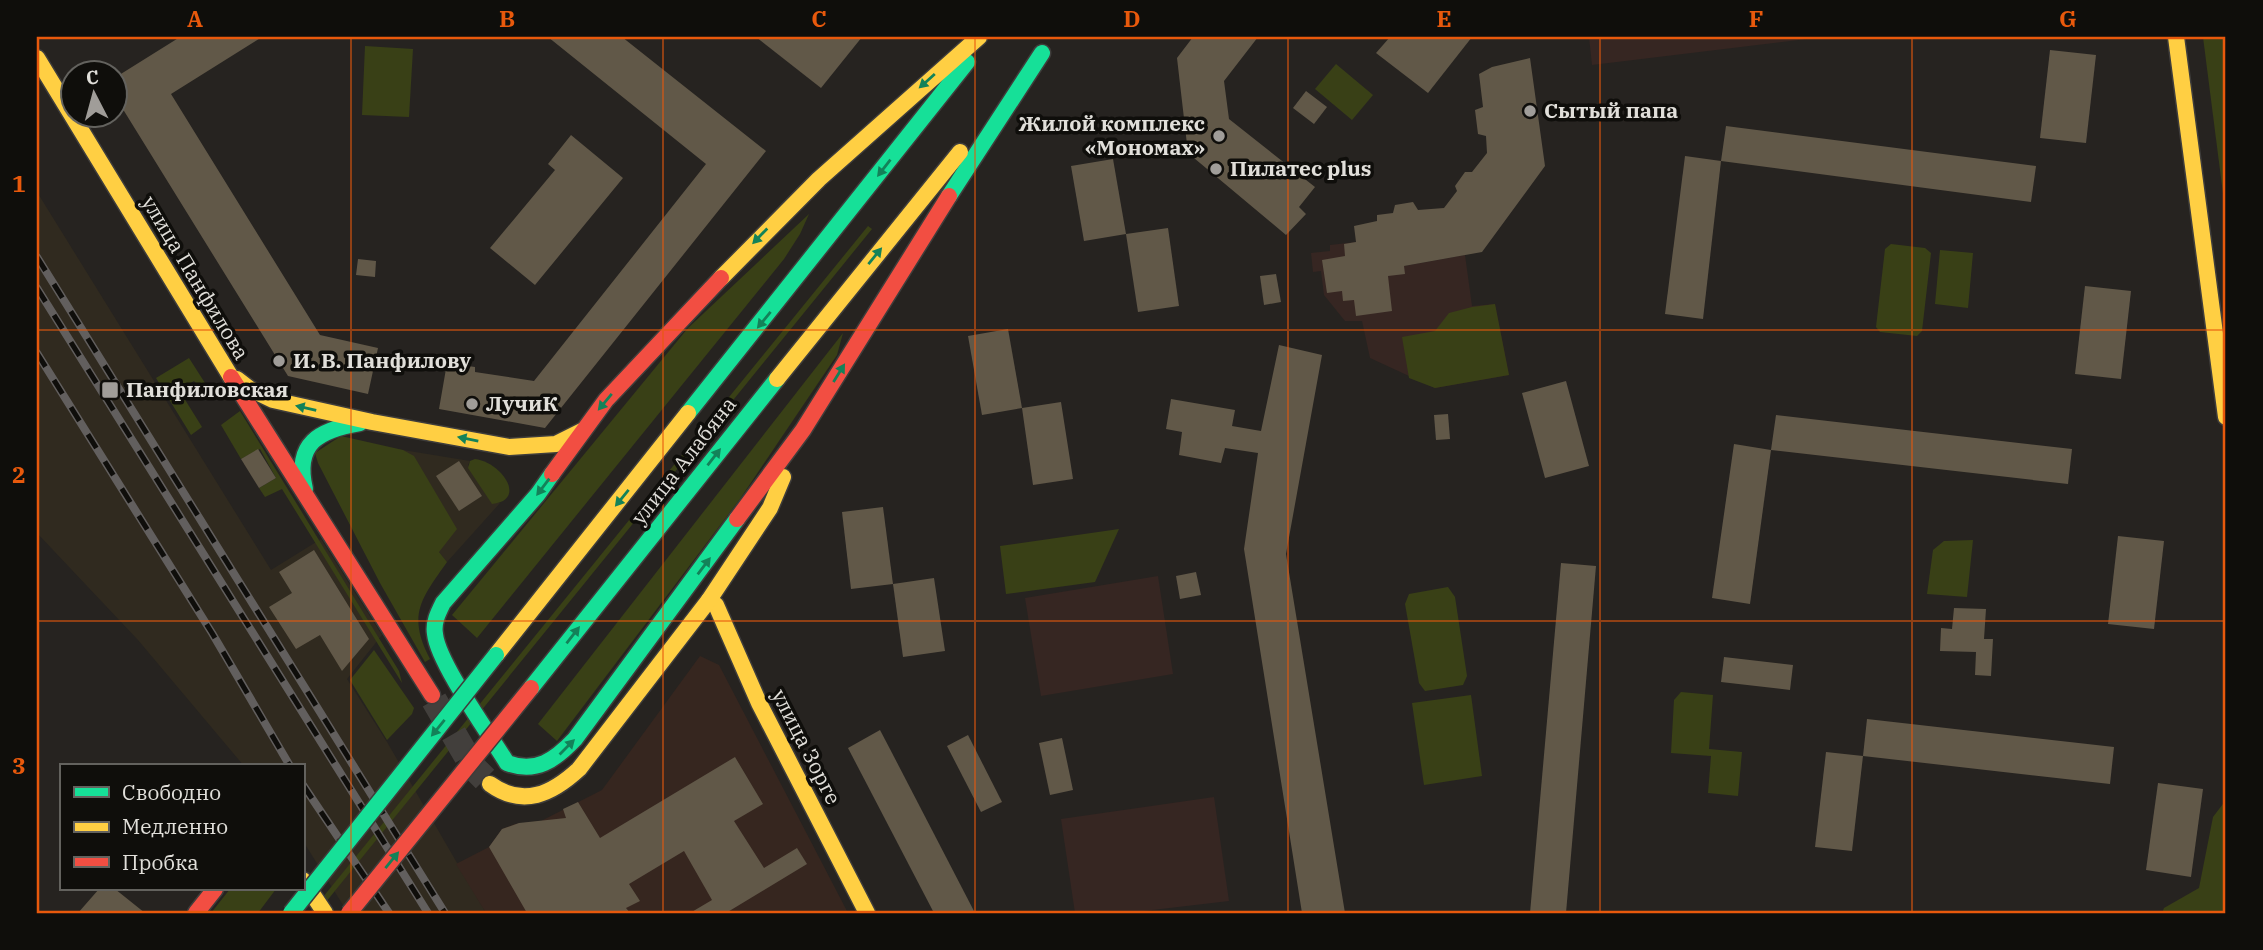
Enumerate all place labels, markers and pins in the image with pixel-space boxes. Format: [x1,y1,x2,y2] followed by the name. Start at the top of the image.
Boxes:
[1544,96,1678,124] place label: Сытый папа
[1522,103,1538,119] marker: Сытый папа
[1019,109,1205,161] place label: Жилой комплекс «Мономах»
[1211,128,1227,144] marker: Жилой комплекс «Мономах»
[1230,154,1371,182] place label: Пилатес plus
[1208,161,1224,177] marker: Пилатес plus
[293,346,471,374] place label: И. В. Панфилову
[271,353,287,369] marker: И. В. Панфилову
[126,375,289,403] place label: Панфиловская
[100,380,120,400] marker: Панфиловская
[486,389,558,417] place label: ЛучиК
[464,396,480,412] marker: ЛучиК

